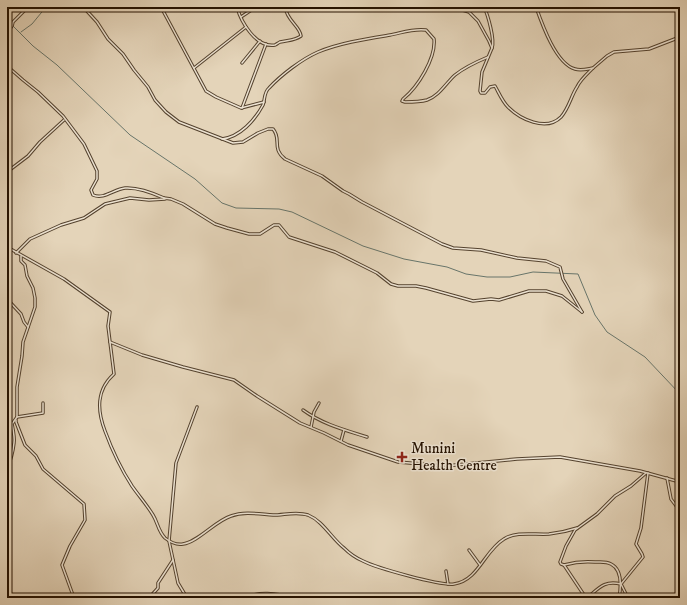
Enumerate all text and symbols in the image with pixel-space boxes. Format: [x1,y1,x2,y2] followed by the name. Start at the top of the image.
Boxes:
[411,439,497,475] place label: Munini Health Centre
[396,451,408,463] marker: Munini Health Centre

